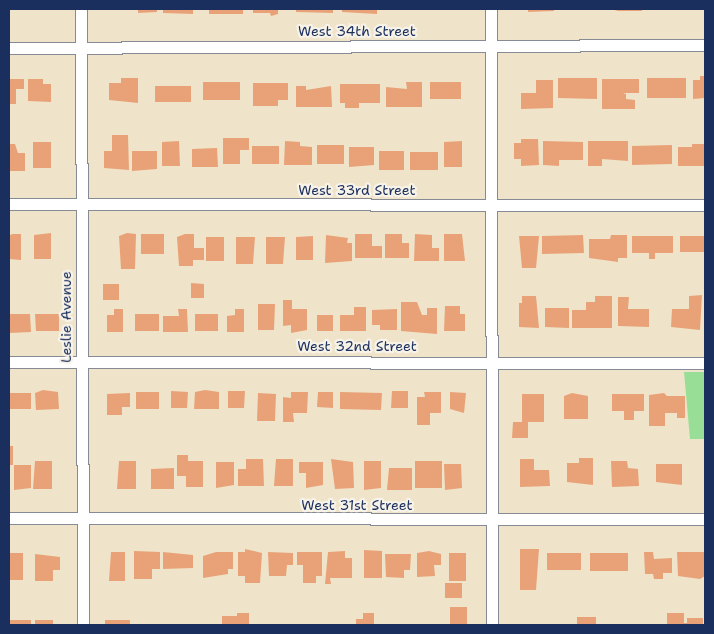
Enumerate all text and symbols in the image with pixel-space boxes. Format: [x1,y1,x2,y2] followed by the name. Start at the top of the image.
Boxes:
[298,23,416,39] street label: West 34th Street
[298,182,416,198] street label: West 33rd Street
[58,271,74,363] street label: Leslie Avenue
[297,338,417,354] street label: West 32nd Street
[301,497,413,513] street label: West 31st Street

